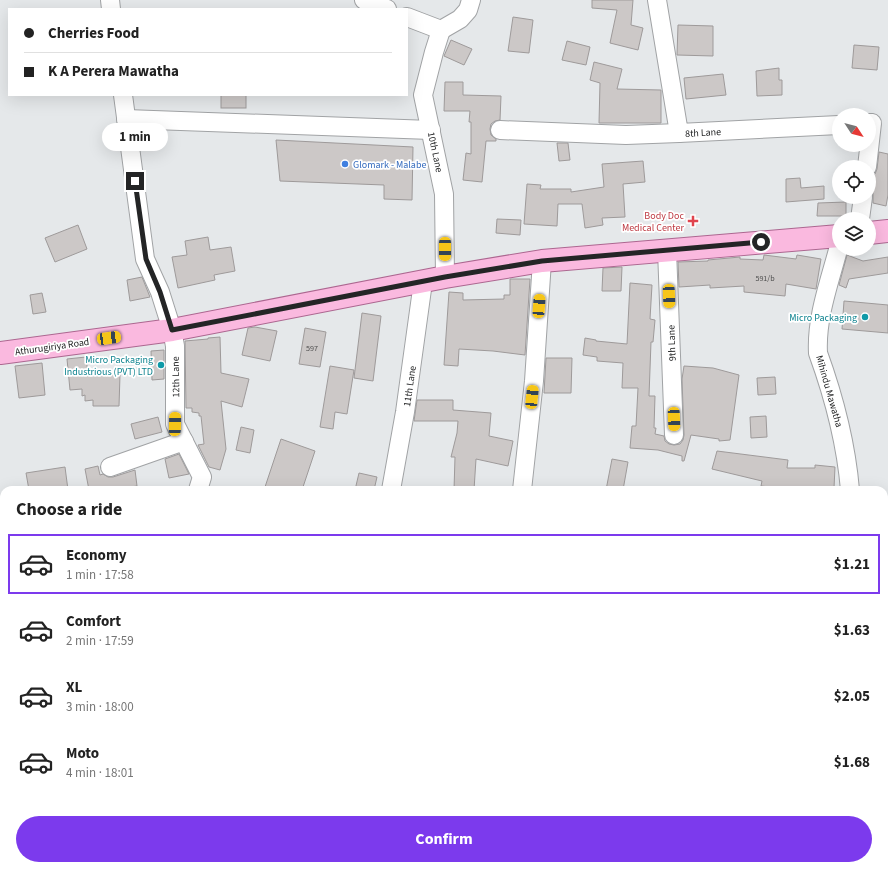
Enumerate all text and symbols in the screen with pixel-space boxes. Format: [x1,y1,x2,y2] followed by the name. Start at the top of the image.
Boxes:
[48,23,139,44] text: Cherries Food
[48,61,179,82] text: K A Perera Mawatha
[832,108,876,152] north arrow
[832,108,876,256] map controls
[102,123,168,151] callout: 1 min
[685,125,721,141] street label: 8th Lane
[119,128,151,146] text: 1 min
[424,131,446,174] street label: 10th Lane
[353,158,426,172] place label: Glomark - Malabe
[340,159,350,169] marker: Glomark - Malabe
[832,160,876,204] button: locate
[126,172,144,190] route end
[622,209,685,235] place label: Body Doc Medical Center
[832,212,876,256] button: layers
[687,215,699,227] marker: Body Doc Medical Center
[752,233,770,251] route start
[439,237,451,261] car
[755,273,775,284] house number: 591/b
[663,284,675,308] car
[532,294,546,318] car
[789,311,857,325] place label: Micro Packaging
[860,312,870,322] marker: Micro Packaging
[664,325,680,361] street label: 9th Lane
[96,330,122,346] car
[14,335,90,359] street label: Athurugiriya Road
[306,343,318,354] house number: 597
[64,353,153,379] place label: Micro Packaging Industrious (PVT) LTD
[812,354,846,429] street label: Mihindu Mawatha
[169,356,183,398] street label: 12th Lane
[156,360,166,370] marker: Micro Packaging Industrious (PVT) LTD
[400,365,420,407] street label: 11th Lane
[525,384,539,410] car
[668,407,680,431] car
[169,412,181,436] car
[16,497,122,522] text: Choose a ride
[66,545,127,566] text: Economy
[18,546,54,582] icon: car
[834,554,870,575] text: $1.21
[66,566,134,584] text: 1 min · 17:58
[66,611,121,632] text: Comfort
[18,612,54,648] icon: car
[834,620,870,641] text: $1.63
[66,632,134,650] text: 2 min · 17:59
[66,677,82,698] text: XL
[18,678,54,714] icon: car
[834,686,870,707] text: $2.05
[66,698,134,716] text: 3 min · 18:00
[66,743,99,764] text: Moto
[18,744,54,780] icon: car
[834,752,870,773] text: $1.68
[66,764,134,782] text: 4 min · 18:01
[16,816,872,862] button: Confirm

